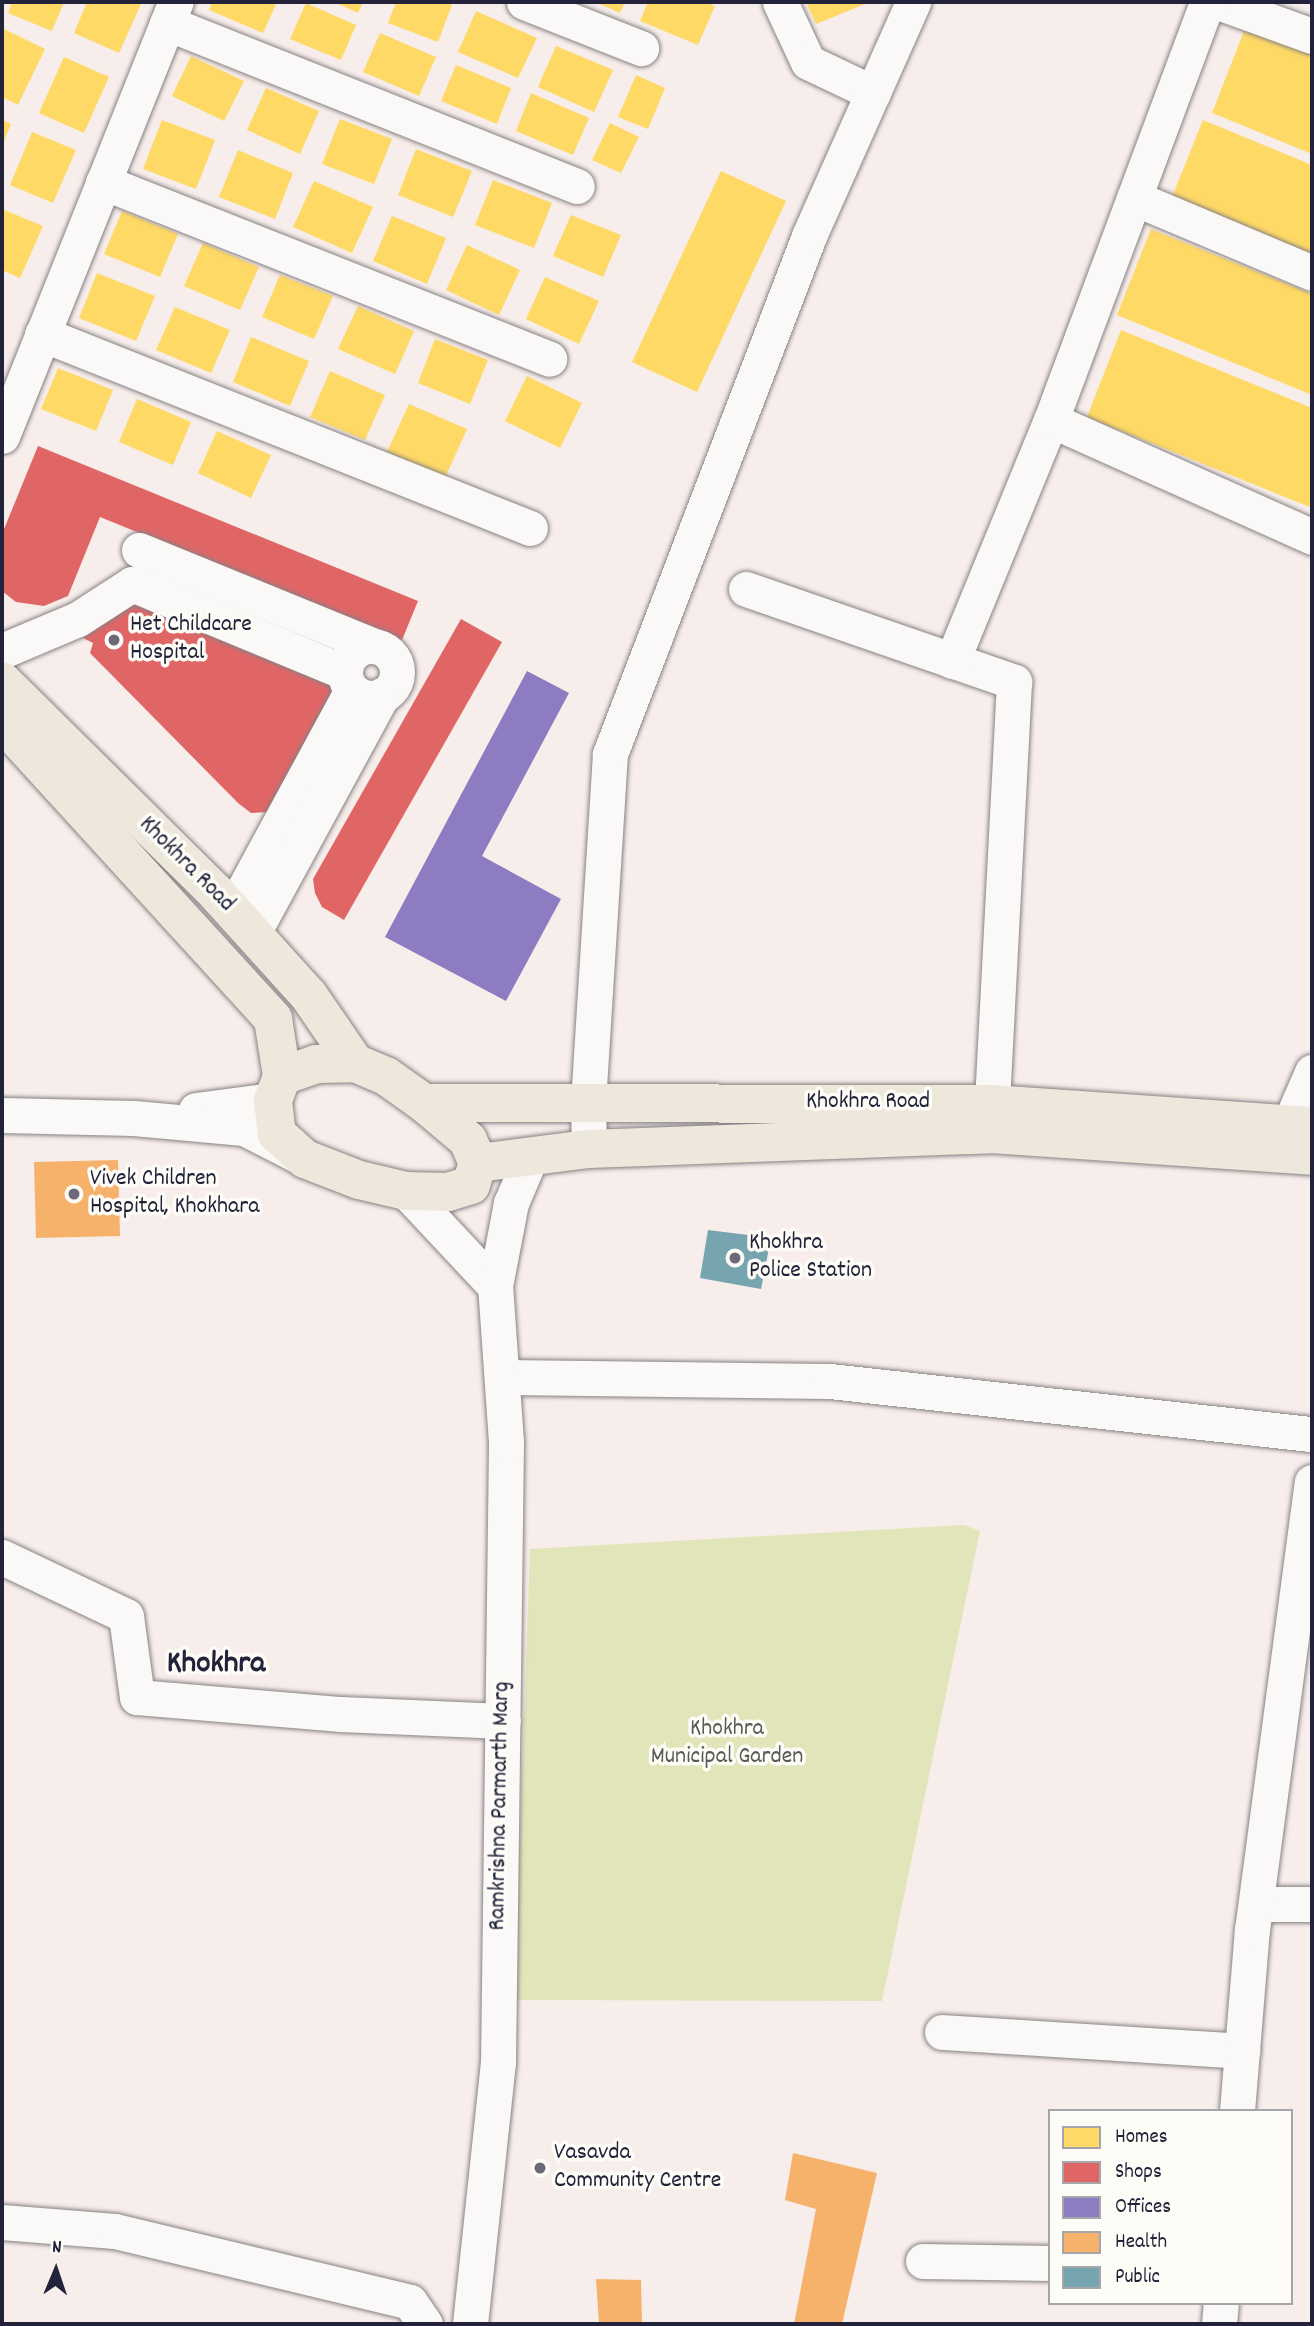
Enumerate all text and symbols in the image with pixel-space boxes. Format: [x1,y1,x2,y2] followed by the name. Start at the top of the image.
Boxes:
[130,612,252,668] place label: Het Childcare Hospital
[104,630,124,650] marker: Het Childcare Hospital
[132,811,240,919] street label: Khokhra Road
[806,1089,930,1117] street label: Khokhra Road
[90,1166,259,1222] place label: Vivek Children Hospital, Khokhara
[64,1184,84,1204] marker: Vivek Children Hospital, Khokhara
[749,1230,872,1286] place label: Khokhra Police Station
[727,1250,743,1266] marker: Khokhra Police Station
[167,1646,265,1684] district label: Khokhra
[484,1681,518,1931] street label: Ramkrishna Parmarth Marg
[651,1716,803,1772] park label: Khokhra Municipal Garden
[1048,2109,1293,2305] legend
[1115,2123,1168,2153] text: Homes
[554,2140,721,2196] place label: Vasavda Community Centre
[1115,2158,1162,2188] text: Shops
[532,2160,548,2176] marker: Vasavda Community Centre
[1115,2193,1171,2223] text: Offices
[1115,2228,1167,2258] text: Health
[21,2235,91,2305] north arrow
[52,2235,62,2262] text: N
[1115,2263,1160,2293] text: Public

